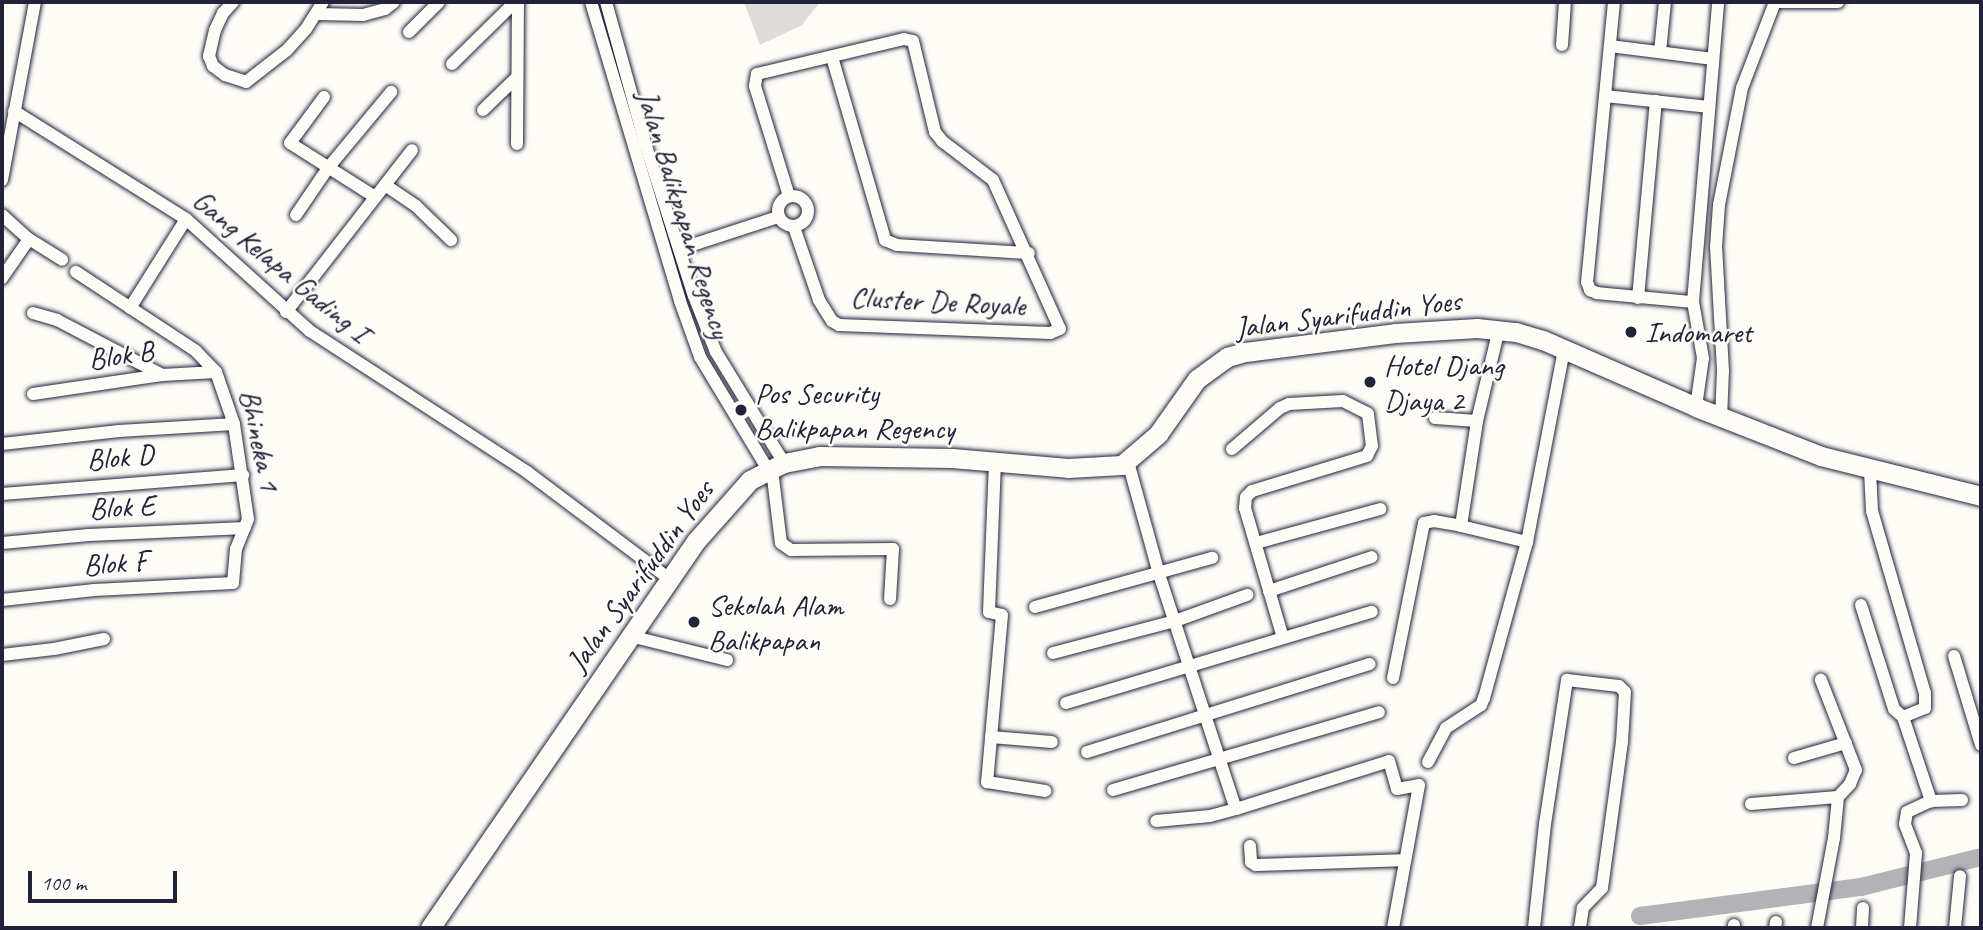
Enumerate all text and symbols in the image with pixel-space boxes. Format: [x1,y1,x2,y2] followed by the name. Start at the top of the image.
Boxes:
[629,84,739,344] street label: Jalan Balikpapan Regency
[185,182,377,350] street label: Gang Kelapa Gading I
[849,278,1027,324] street label: Cluster De Royale
[1233,282,1463,346] street label: Jalan Syarifuddin Yoes
[1645,314,1752,350] place label: Indomaret
[1623,324,1639,340] marker: Indomaret
[86,333,156,377] street label: Blok B
[1384,347,1504,418] place label: Hotel Djang Djaya 2
[1362,374,1378,390] marker: Hotel Djang Djaya 2
[755,375,955,446] place label: Pos Security Balikpapan Regency
[232,386,288,494] street label: Bhineka 1
[733,402,749,418] marker: Pos Security Balikpapan Regency
[85,436,155,478] street label: Blok D
[559,474,721,678] street label: Jalan Syarifuddin Yoes
[88,487,156,527] street label: Blok E
[82,543,148,583] street label: Blok F
[708,587,843,658] place label: Sekolah Alam Balikpapan
[686,614,702,630] marker: Sekolah Alam Balikpapan
[32,856,180,900] scale bar
[41,870,86,896] text: 100 m

